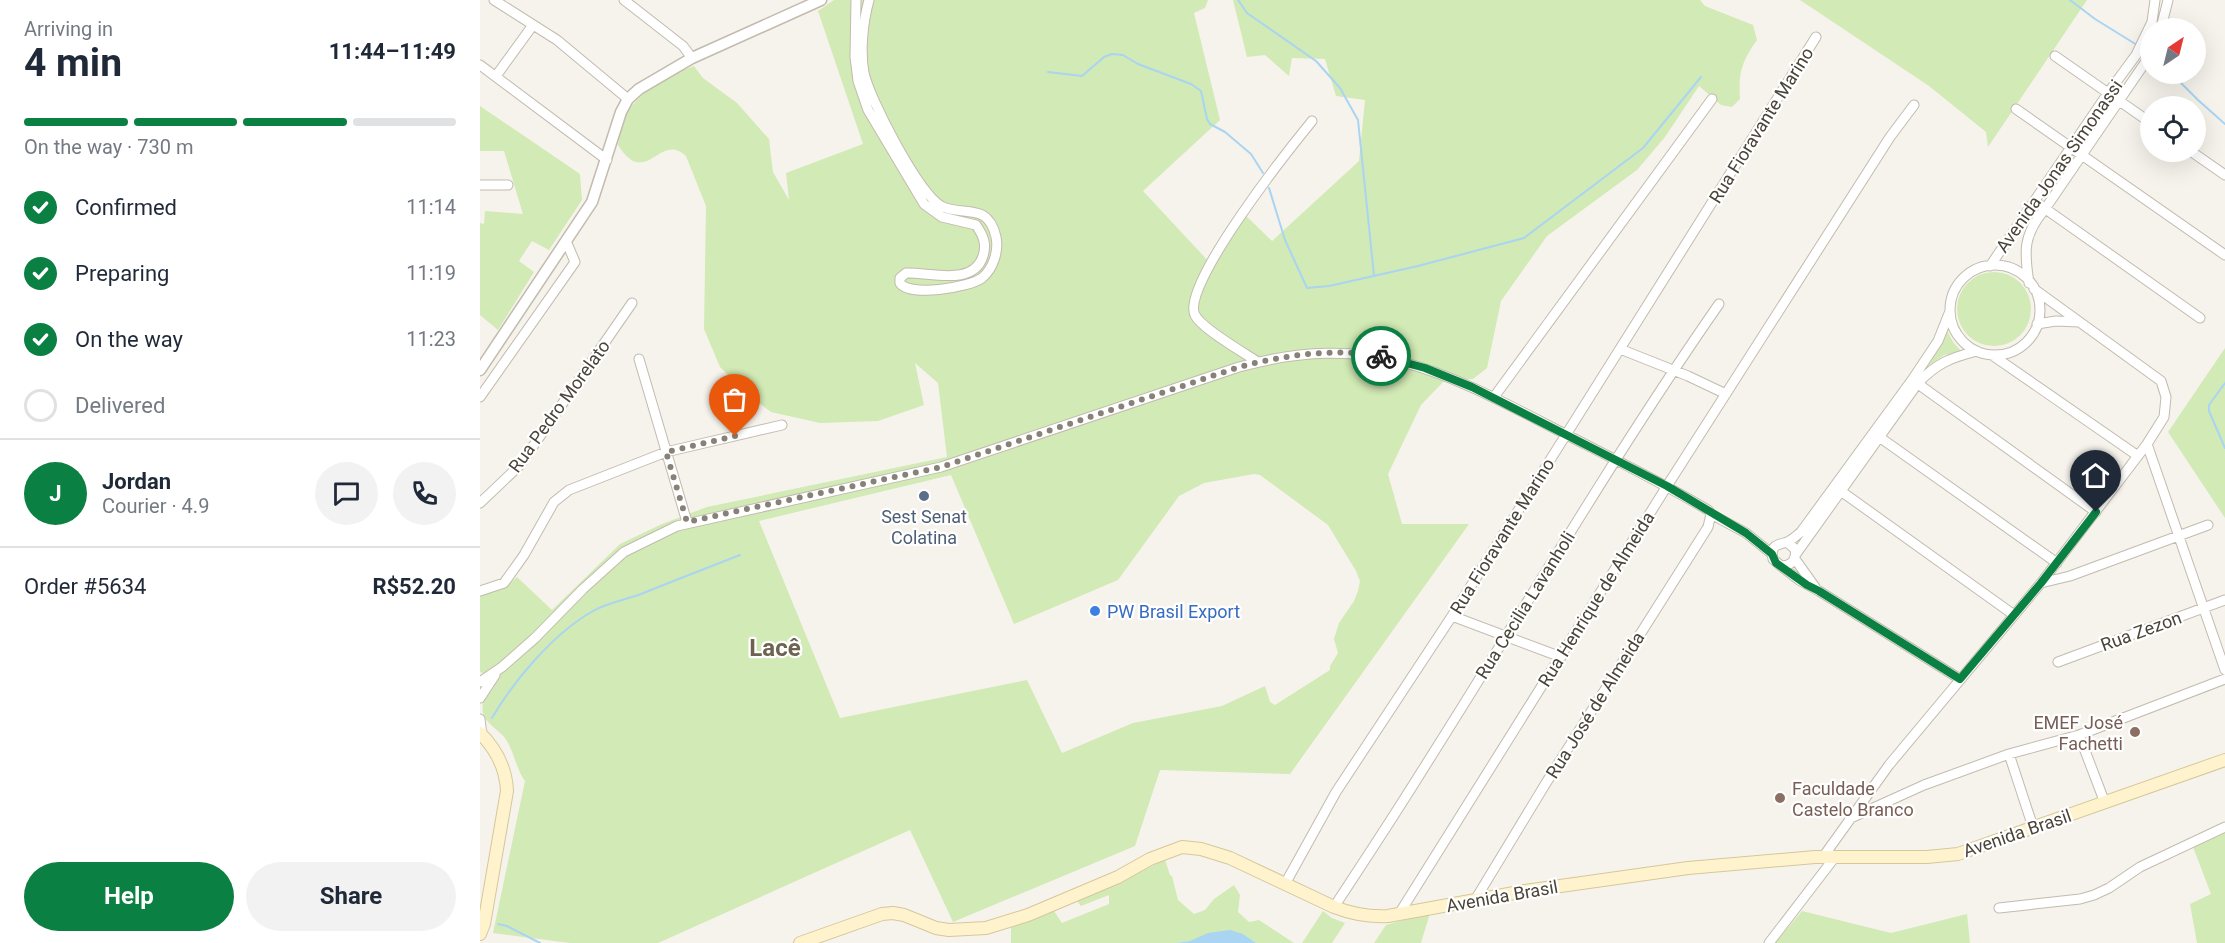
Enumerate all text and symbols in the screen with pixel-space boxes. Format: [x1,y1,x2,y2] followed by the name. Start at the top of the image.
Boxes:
[24,17,113,41] text: Arriving in
[2140,18,2206,84] north arrow
[2140,18,2206,162] map controls
[329,39,456,64] text: 11:44–11:49
[24,40,122,86] text: 4 min
[1704,43,1818,207] street label: Rua Fioravante Marino
[1991,76,2127,256] street label: Avenida Jonas Simonassi
[2140,96,2206,162] button: locate
[24,135,193,159] text: On the way · 730 m
[24,191,57,224] icon: check
[75,195,177,220] text: Confirmed
[406,195,456,219] text: 11:14
[24,257,57,290] icon: check
[75,261,169,286] text: Preparing
[406,261,456,285] text: 11:19
[24,323,57,356] icon: check
[1351,326,1411,386] courier
[75,327,183,352] text: On the way
[406,327,456,351] text: 11:23
[504,336,614,476] street label: Rua Pedro Morelato
[1365,340,1398,373] icon: bike
[709,374,760,436] pin
[718,383,751,416] icon: bag
[75,393,165,418] text: Delivered
[2070,450,2121,512] pin
[1445,454,1559,618] street label: Rua Fioravante Marino
[2079,459,2112,492] icon: home
[315,462,378,525] button: chat
[393,462,456,525] button: phone
[102,469,171,494] text: Jordan
[49,481,62,506] text: J
[917,489,931,503] marker: Sest Senat Colatina
[102,494,209,518] text: Courier · 4.9
[881,506,967,548] place label: Sest Senat Colatina
[1534,508,1658,690] street label: Rua Henrique de Almeida
[1471,527,1579,683] street label: Rua Cecilia Lavanholi
[24,574,146,599] text: Order #5634
[372,574,456,599] text: R$52.20
[1107,601,1240,622] place label: PW Brasil Export
[1088,604,1102,618] marker: PW Brasil Export
[2098,607,2184,655] street label: Rua Zezon
[1541,628,1649,782] street label: Rua José de Almeida
[749,634,801,662] district label: Lacê
[2033,712,2123,754] place label: EMEF José Fachetti
[2128,725,2142,739] marker: EMEF José Fachetti
[1792,778,1914,820] place label: Faculdade Castelo Branco
[1773,791,1787,805] marker: Faculdade Castelo Branco
[1960,805,2074,861] street label: Avenida Brasil
[24,862,234,931] button: Help
[246,862,456,931] button: Share
[1445,876,1559,916] street label: Avenida Brasil

